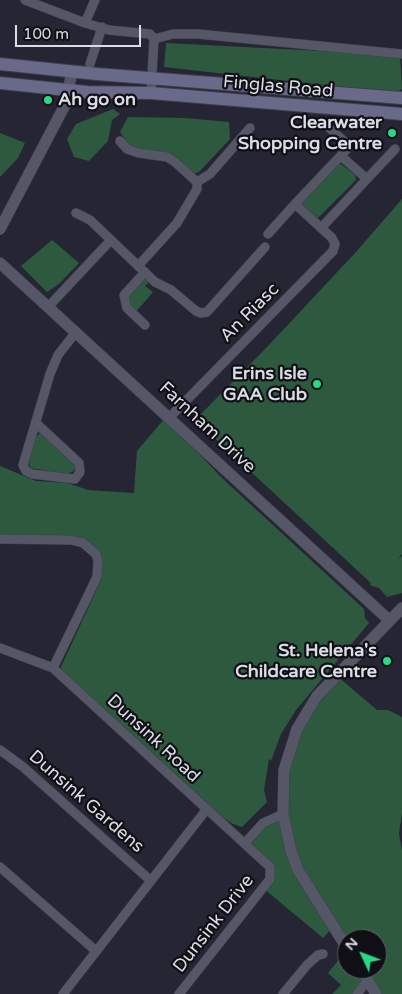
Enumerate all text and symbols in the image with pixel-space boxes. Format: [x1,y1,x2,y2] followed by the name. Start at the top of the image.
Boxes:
[18,15,144,47] scale bar
[23,25,69,43] text: 100 m
[222,71,334,103] street label: Finglas Road
[58,89,136,111] place label: Ah go on
[42,94,54,106] marker: Ah go on
[238,112,382,154] place label: Clearwater Shopping Centre
[386,127,398,139] marker: Clearwater Shopping Centre
[216,279,284,347] street label: An Riasc
[223,363,307,406] place label: Erins Isle GAA Club
[154,378,260,478] street label: Farnham Drive
[311,378,323,390] marker: Erins Isle GAA Club
[235,640,377,682] place label: St. Helena's Childcare Centre
[381,655,393,667] marker: St. Helena's Childcare Centre
[102,690,204,788] street label: Dunsink Road
[24,746,148,858] street label: Dunsink Gardens
[169,871,259,977] street label: Dunsink Drive
[337,929,387,979] north arrow
[341,934,361,954] text: N

